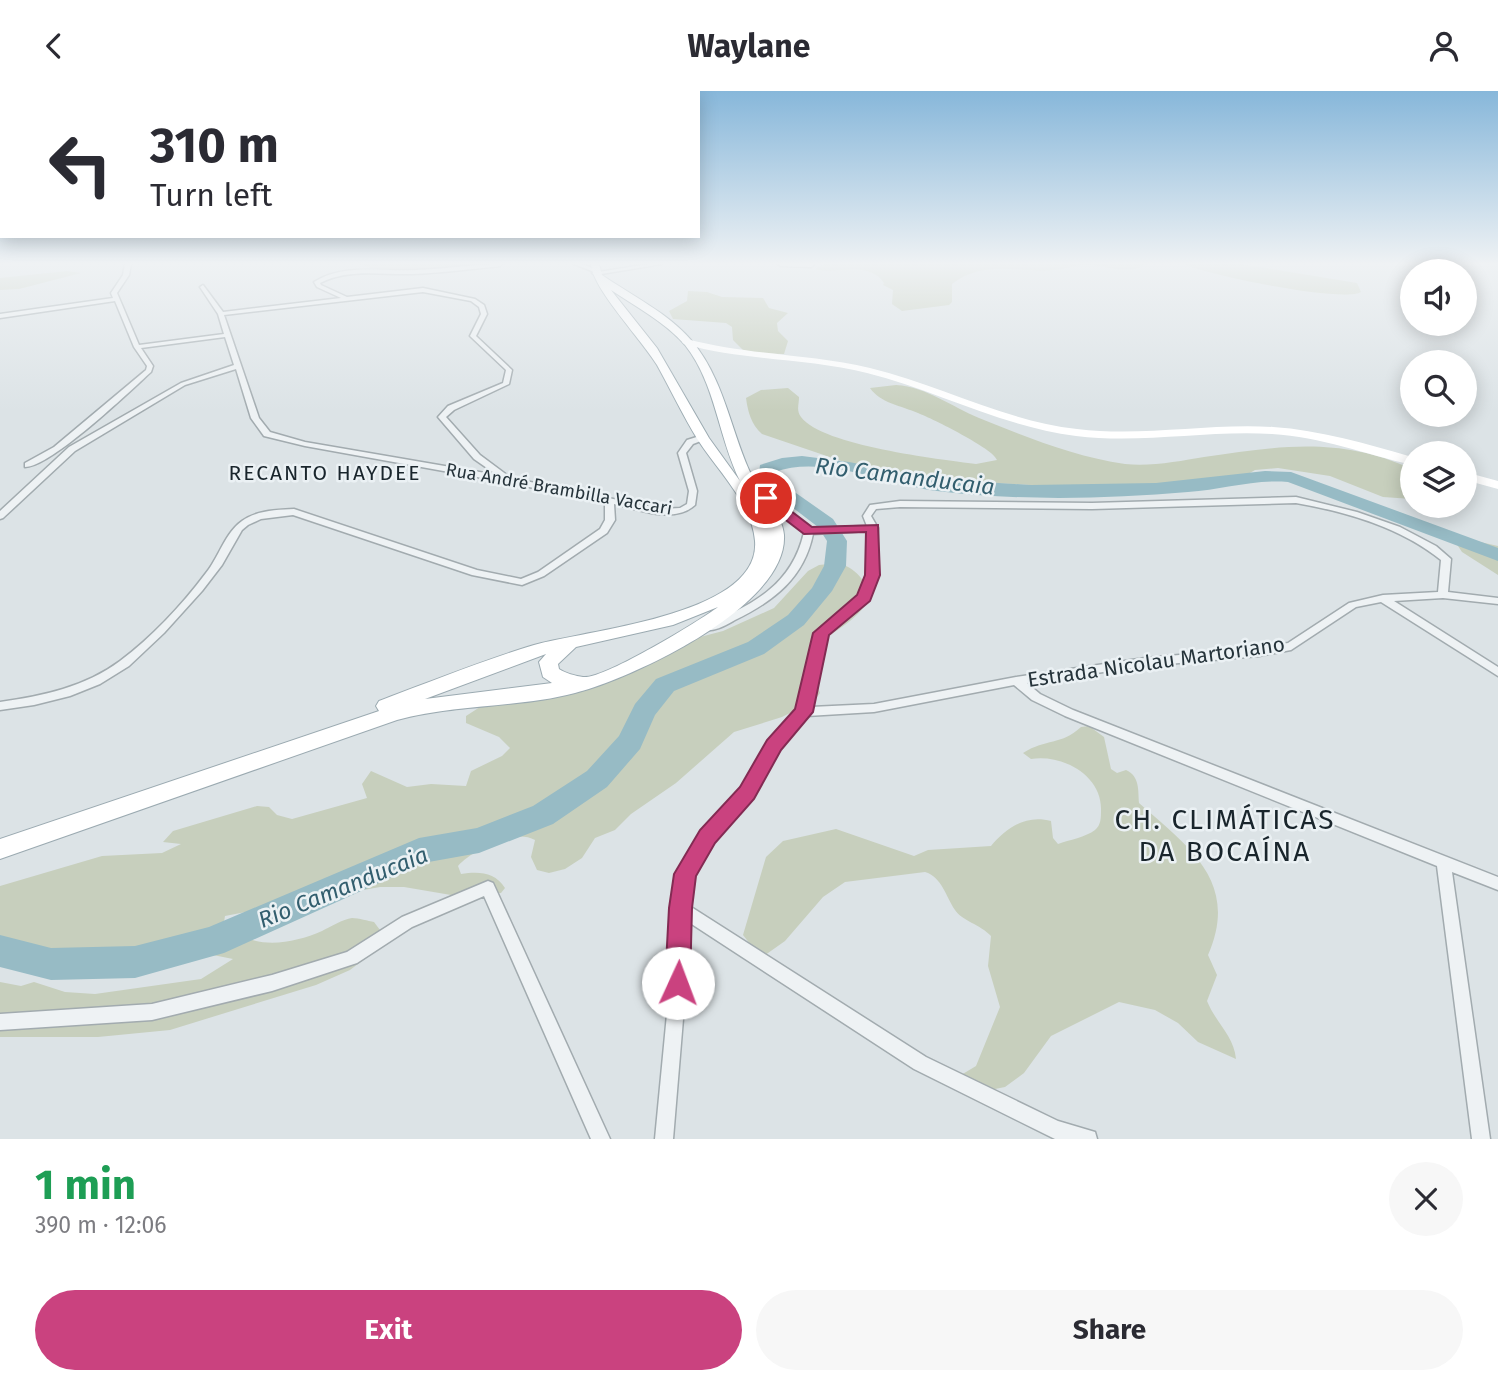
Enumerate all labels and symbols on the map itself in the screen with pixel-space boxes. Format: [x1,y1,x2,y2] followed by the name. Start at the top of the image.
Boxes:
[814,451,996,501] water label: Rio Camanducaia
[444,458,674,520] street label: Rua André Brambilla Vaccari
[229,460,421,486] district label: RECANTO HAYDEE
[736,468,796,528] pin
[1026,631,1286,693] street label: Estrada Nicolau Martoriano
[1115,803,1335,868] district label: CH. CLIMÁTICAS DA BOCAÍNA
[254,840,432,934] water label: Rio Camanducaia
[641,946,715,1020] position arrow

